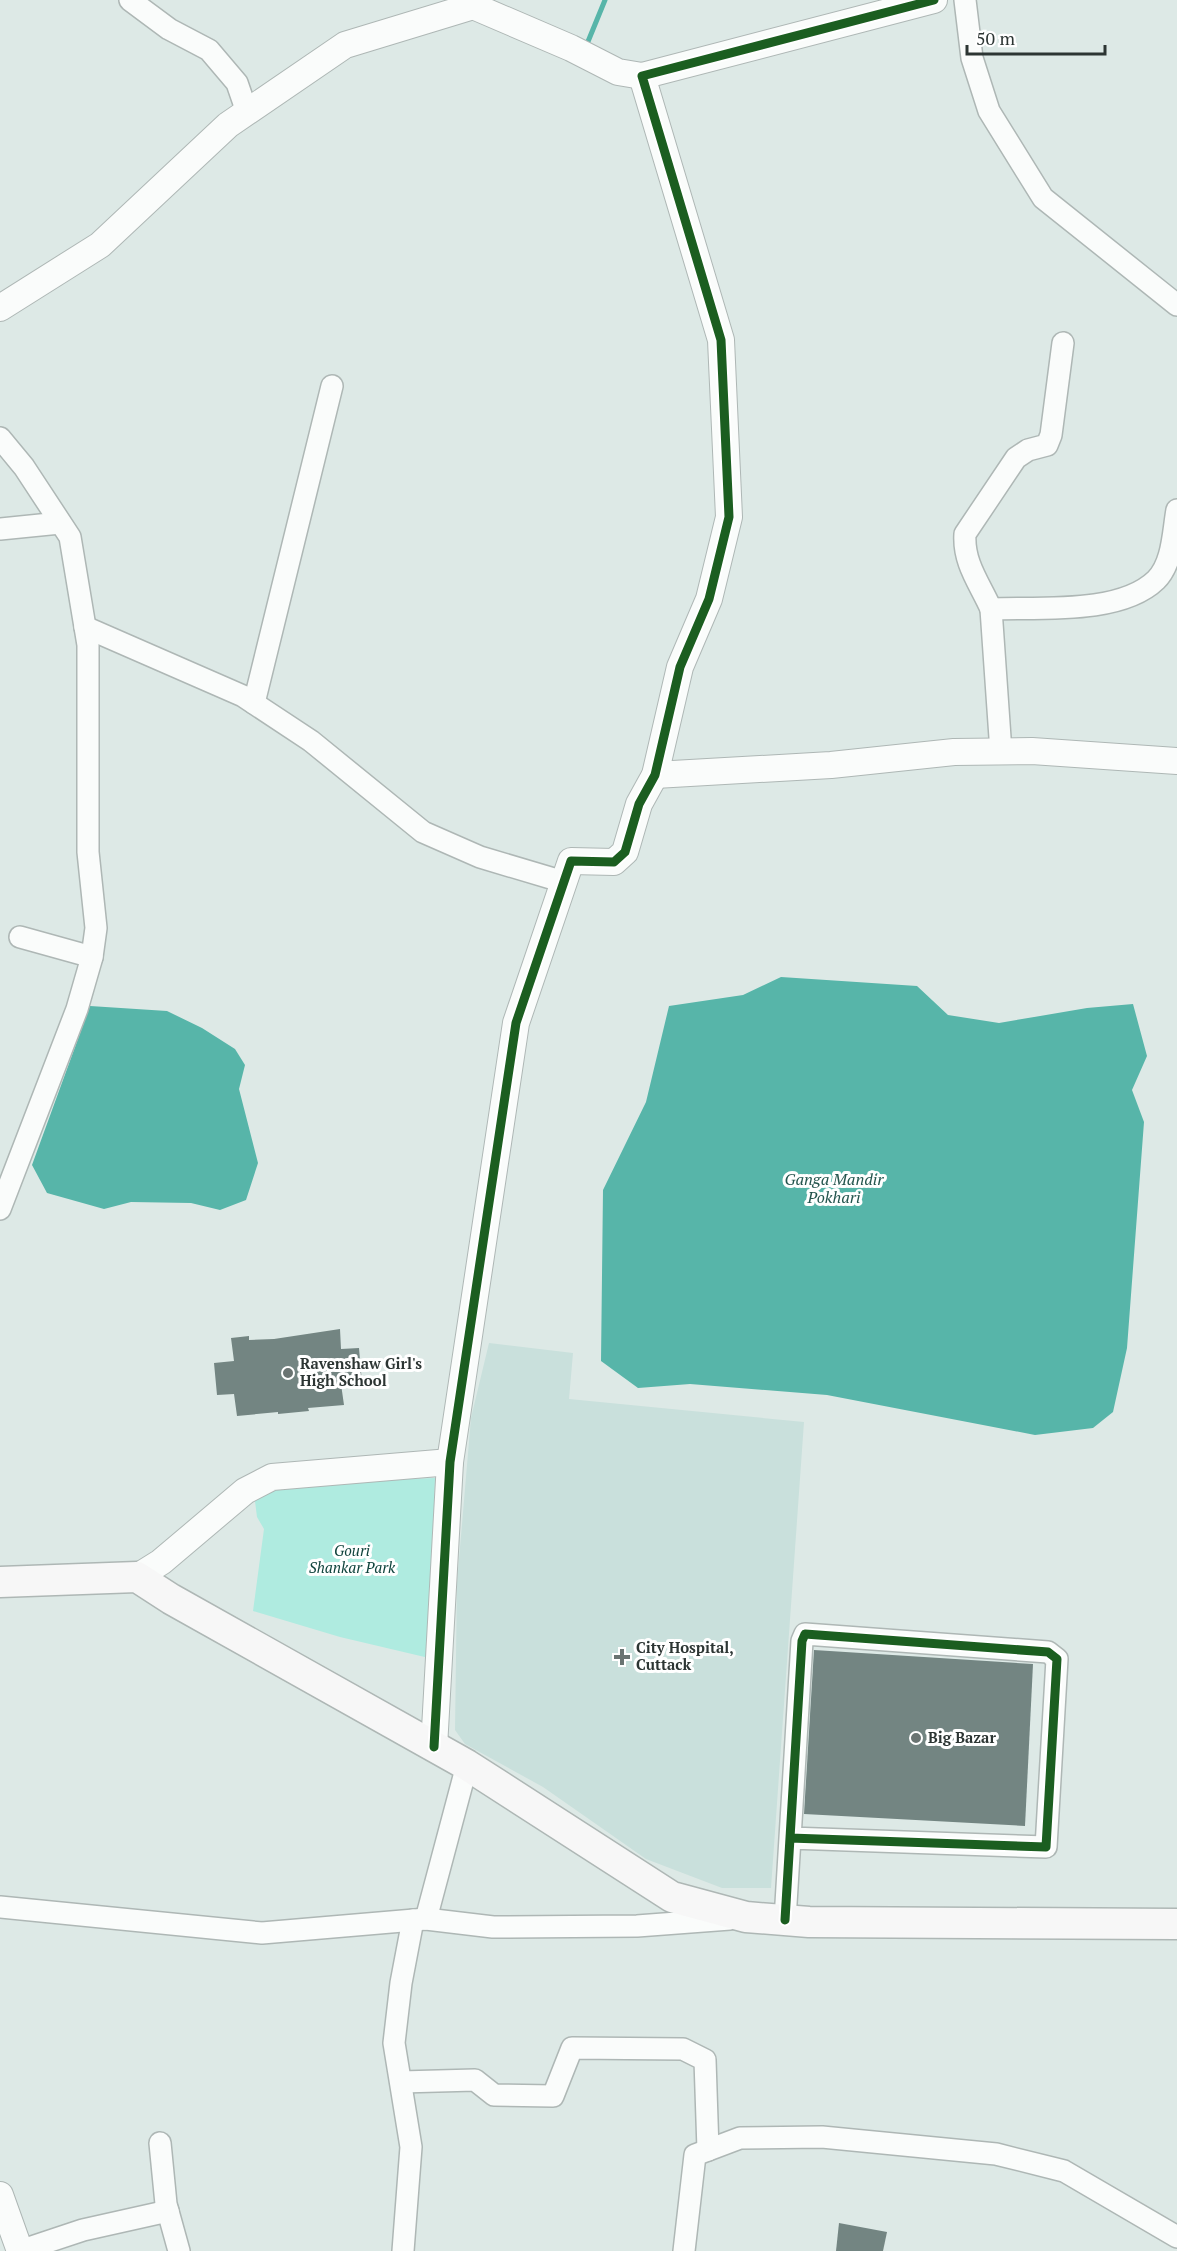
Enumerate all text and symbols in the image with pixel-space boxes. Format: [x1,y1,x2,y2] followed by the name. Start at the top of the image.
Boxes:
[967,18,1105,56] scale bar
[976,26,1016,50] text: 50 m
[785,1168,884,1208] water label: Ganga Mandir Pokhari
[300,1353,422,1390] place label: Ravenshaw Girl's High School
[281,1366,295,1380] marker: Ravenshaw Girl's High School
[309,1540,396,1577] park label: Gouri Shankar Park
[636,1637,734,1674] place label: City Hospital, Cuttack
[613,1648,631,1666] marker: City Hospital, Cuttack
[928,1727,996,1747] place label: Big Bazar
[909,1731,923,1745] marker: Big Bazar

